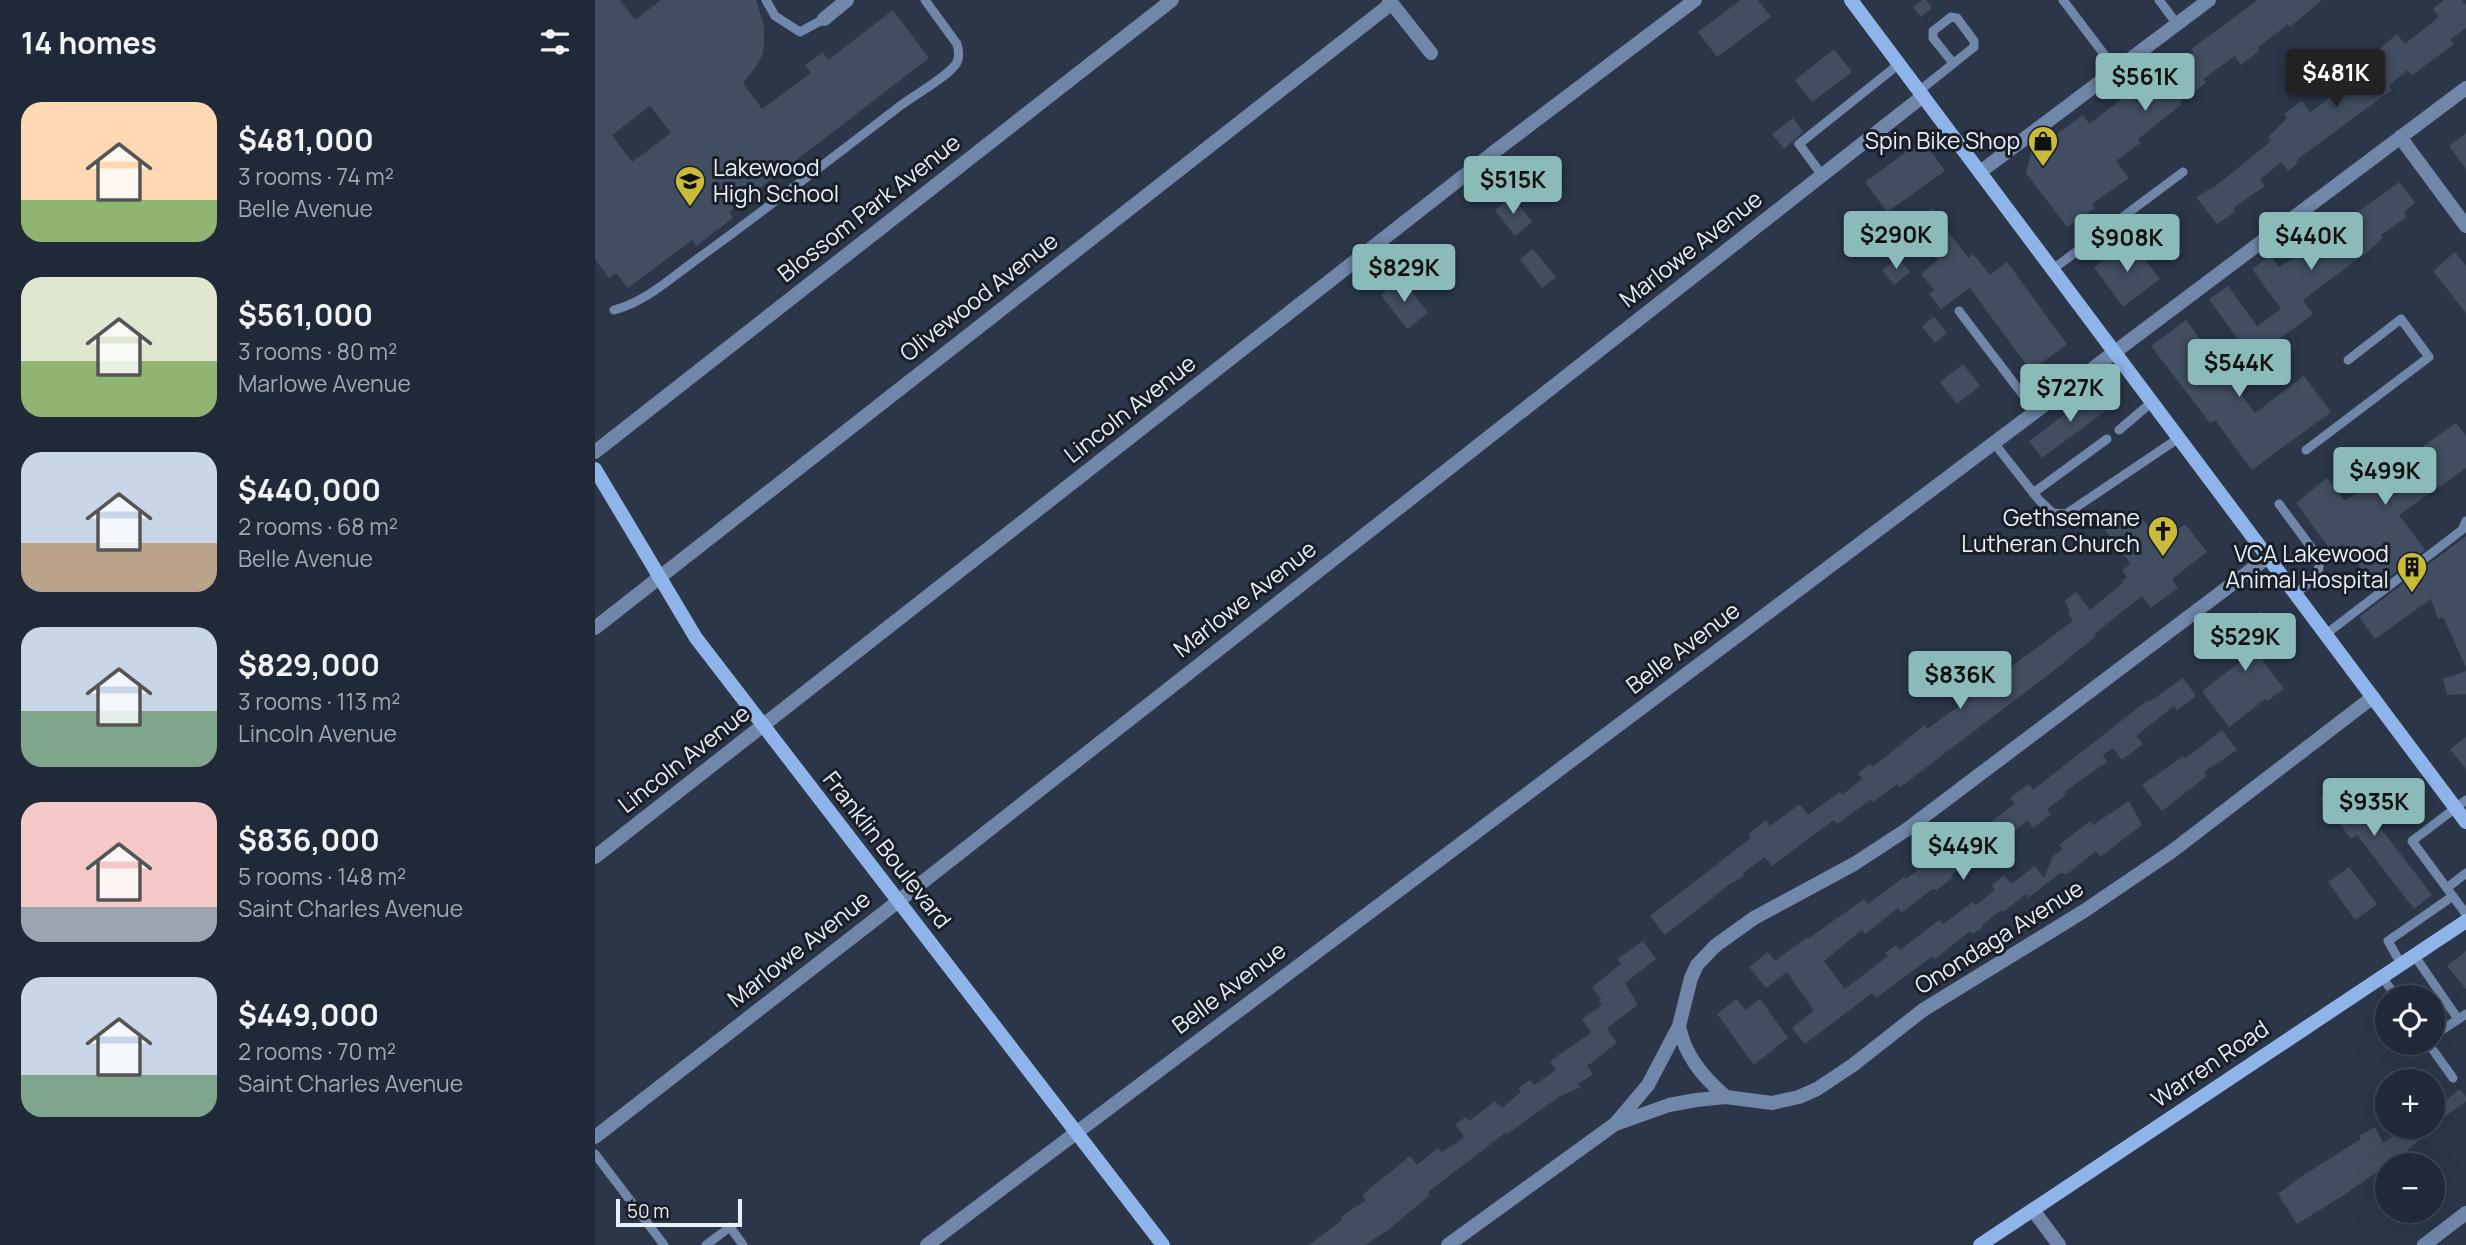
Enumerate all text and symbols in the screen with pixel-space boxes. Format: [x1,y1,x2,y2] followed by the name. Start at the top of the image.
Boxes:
[21,22,157,63] text: 14 homes
[536,23,574,61] icon: filters
[2287,50,2385,109] pin: $481K
[2096,54,2194,113] pin: $561K
[2302,56,2370,88] text: $481K
[2112,60,2178,92] text: $561K
[238,119,374,160] text: $481,000
[1865,124,2020,156] place label: Spin Bike Shop
[2026,124,2060,168] shop icon: Spin Bike Shop
[770,126,966,289] street label: Blossom Park Avenue
[77,130,161,214] icon: home
[713,151,839,209] place label: Lakewood High School
[1464,156,1562,216] pin: $515K
[238,160,394,192] text: 3 rooms · 74 m²
[1480,163,1546,195] text: $515K
[673,164,707,208] school or university icon: Lakewood High School
[1612,182,1768,314] street label: Marlowe Avenue
[238,192,373,224] text: Belle Avenue
[1847,212,1945,271] pin: $290K
[2262,212,2360,272] pin: $440K
[2078,215,2176,274] pin: $908K
[1860,218,1932,250] text: $290K
[2275,219,2347,251] text: $440K
[2091,221,2163,253] text: $908K
[893,224,1064,368] street label: Olivewood Avenue
[1355,244,1453,304] pin: $829K
[1368,251,1440,283] text: $829K
[238,294,373,335] text: $561,000
[77,305,161,389] icon: home
[238,335,397,367] text: 3 rooms · 80 m²
[2190,340,2288,399] pin: $544K
[2204,346,2274,378] text: $544K
[1057,347,1202,470] street label: Lincoln Avenue
[2021,364,2119,424] pin: $727K
[238,367,411,399] text: Marlowe Avenue
[2036,371,2104,403] text: $727K
[2336,448,2434,507] pin: $499K
[2349,454,2421,486] text: $499K
[238,469,381,510] text: $440,000
[77,480,161,564] icon: home
[1961,501,2140,559] place label: Gethsemane Lutheran Church
[238,510,398,542] text: 2 rooms · 68 m²
[2146,514,2180,558] church icon: Gethsemane Lutheran Church
[1166,532,1322,664] street label: Marlowe Avenue
[2225,537,2389,595] place label: VCA Lakewood Animal Hospital
[238,542,373,574] text: Belle Avenue
[2395,550,2429,594] building icon: VCA Lakewood Animal Hospital
[1619,594,1746,701] street label: Belle Avenue
[2196,614,2294,673] pin: $529K
[2210,620,2280,652] text: $529K
[238,644,380,685] text: $829,000
[1911,652,2009,711] pin: $836K
[77,655,161,739] icon: home
[1924,658,1996,690] text: $836K
[238,685,401,717] text: 3 rooms · 113 m²
[611,697,756,820] street label: Lincoln Avenue
[238,717,397,749] text: Lincoln Avenue
[816,764,959,935] street label: Franklin Boulevard
[2325,778,2423,838] pin: $935K
[2339,785,2409,817] text: $935K
[238,819,380,860] text: $836,000
[1914,822,2012,882] pin: $449K
[1928,829,1998,861] text: $449K
[77,830,161,914] icon: home
[238,860,406,892] text: 5 rooms · 148 m²
[1908,871,2089,1001] street label: Onondaga Avenue
[720,882,876,1014] street label: Marlowe Avenue
[238,892,463,924] text: Saint Charles Avenue
[1165,934,1292,1041] street label: Belle Avenue
[2375,985,2445,1223] map controls
[2375,985,2445,1055] button: locate
[238,994,379,1035] text: $449,000
[77,1005,161,1089] icon: home
[2144,1012,2275,1114] street label: Warren Road
[238,1035,396,1067] text: 2 rooms · 70 m²
[238,1067,463,1099] text: Saint Charles Avenue
[2375,1069,2445,1139] button: +
[2375,1153,2445,1223] button: −
[616,1196,742,1228] scale bar
[627,1198,669,1224] text: 50 m

